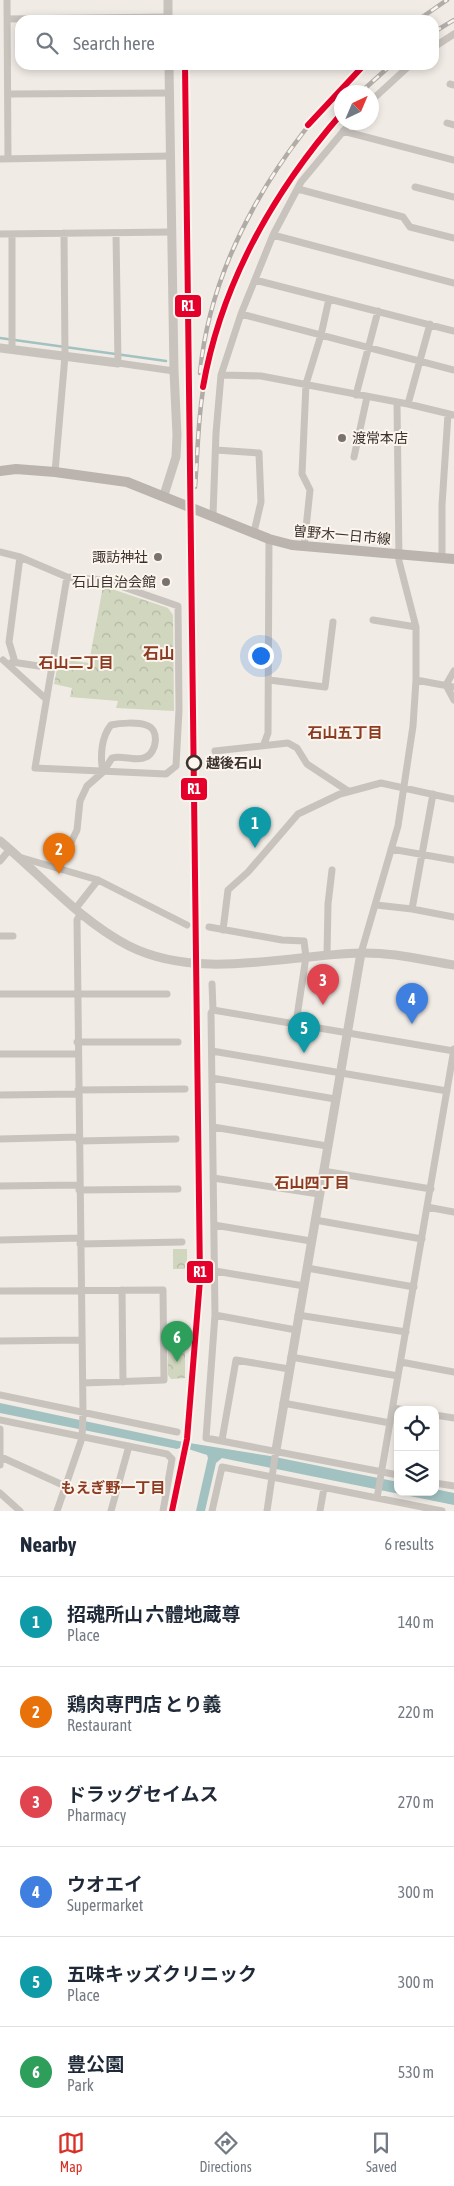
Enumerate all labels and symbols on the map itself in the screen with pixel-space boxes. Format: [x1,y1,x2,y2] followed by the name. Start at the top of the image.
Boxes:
[334,85,379,130] north arrow
[174,294,202,318] line badge: R1
[181,298,195,314] text: R1
[352,430,408,446] place label: 渡常本店
[336,432,348,444] marker: 渡常本店
[292,523,392,547] street label: 曽野木一日市線
[92,549,148,565] place label: 諏訪神社
[152,551,164,563] marker: 諏訪神社
[72,574,156,590] place label: 石山自治会館
[160,576,172,588] marker: 石山自治会館
[248,643,274,669] your location
[143,644,175,662] district label: 石山
[38,654,114,671] district label: 石山二丁目
[307,724,383,741] district label: 石山五丁目
[186,755,202,771] marker: 越後石山
[206,755,262,771] place label: 越後石山
[180,777,208,801] line badge: R1
[187,781,201,797] text: R1
[239,807,271,848] pin: 1
[43,833,75,874] pin: 2
[307,964,339,1005] pin: 3
[396,983,428,1024] pin: 4
[288,1012,320,1053] pin: 5
[274,1174,350,1191] district label: 石山四丁目
[186,1260,214,1284] line badge: R1
[193,1264,207,1280] text: R1
[161,1321,193,1362] pin: 6
[61,1479,165,1496] district label: もえぎ野一丁目

